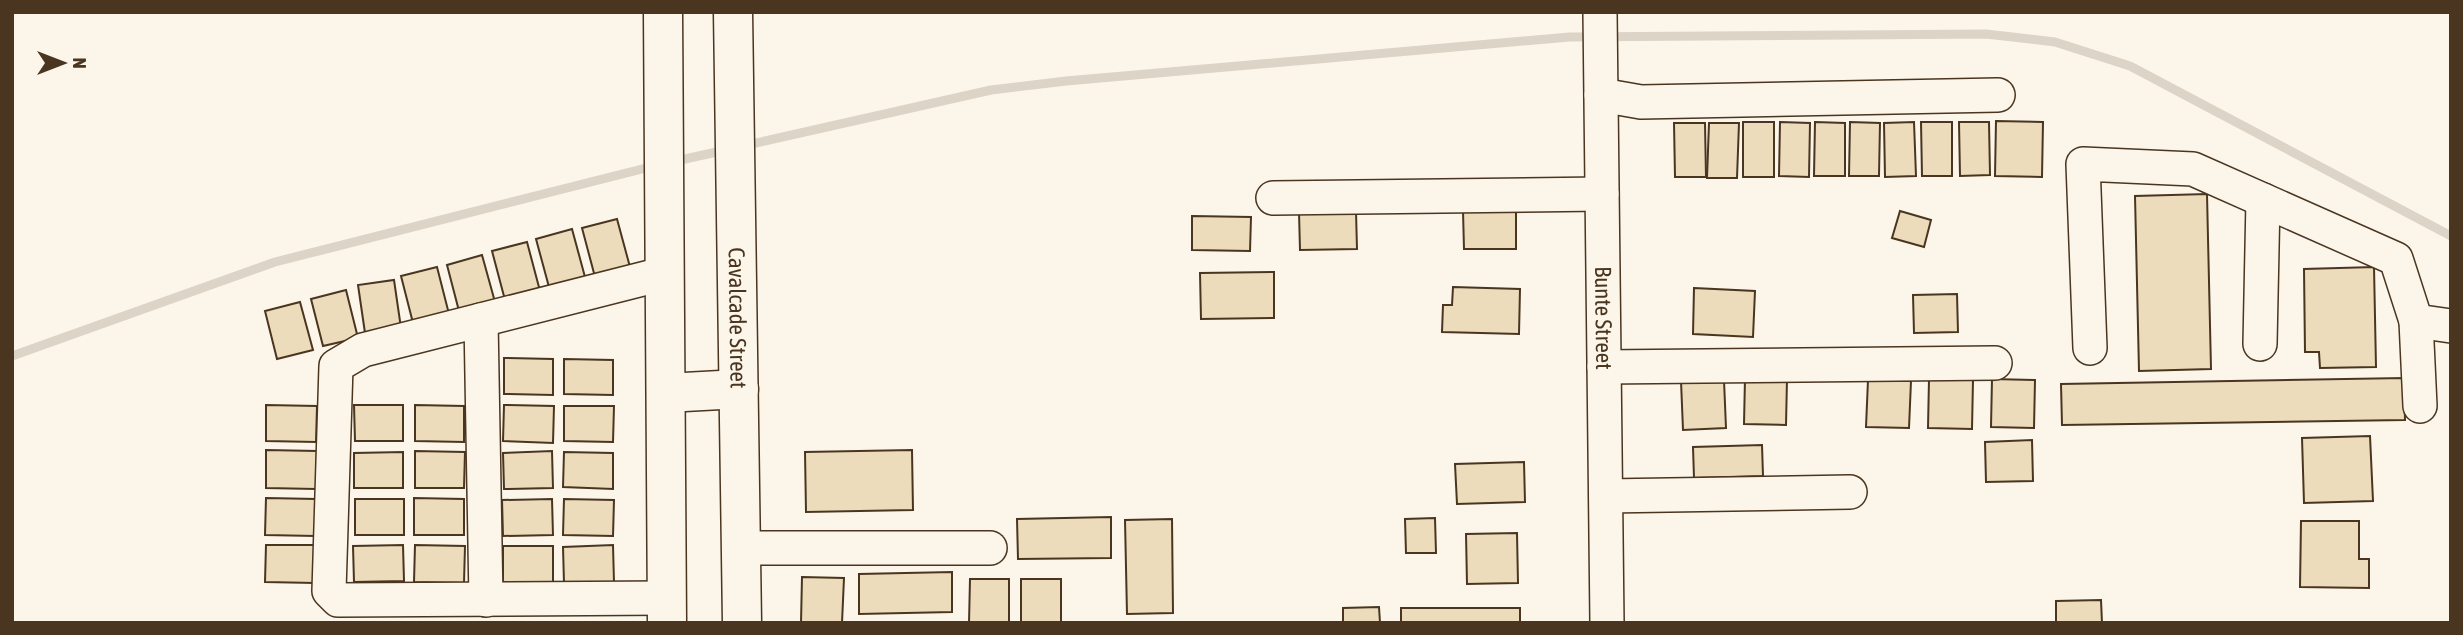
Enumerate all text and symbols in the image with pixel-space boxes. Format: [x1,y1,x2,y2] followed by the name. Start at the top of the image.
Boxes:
[28,28,98,98] north arrow
[69,57,91,69] text: N
[723,247,752,389] street label: Cavalcade Street
[1590,266,1617,370] street label: Bunte Street

